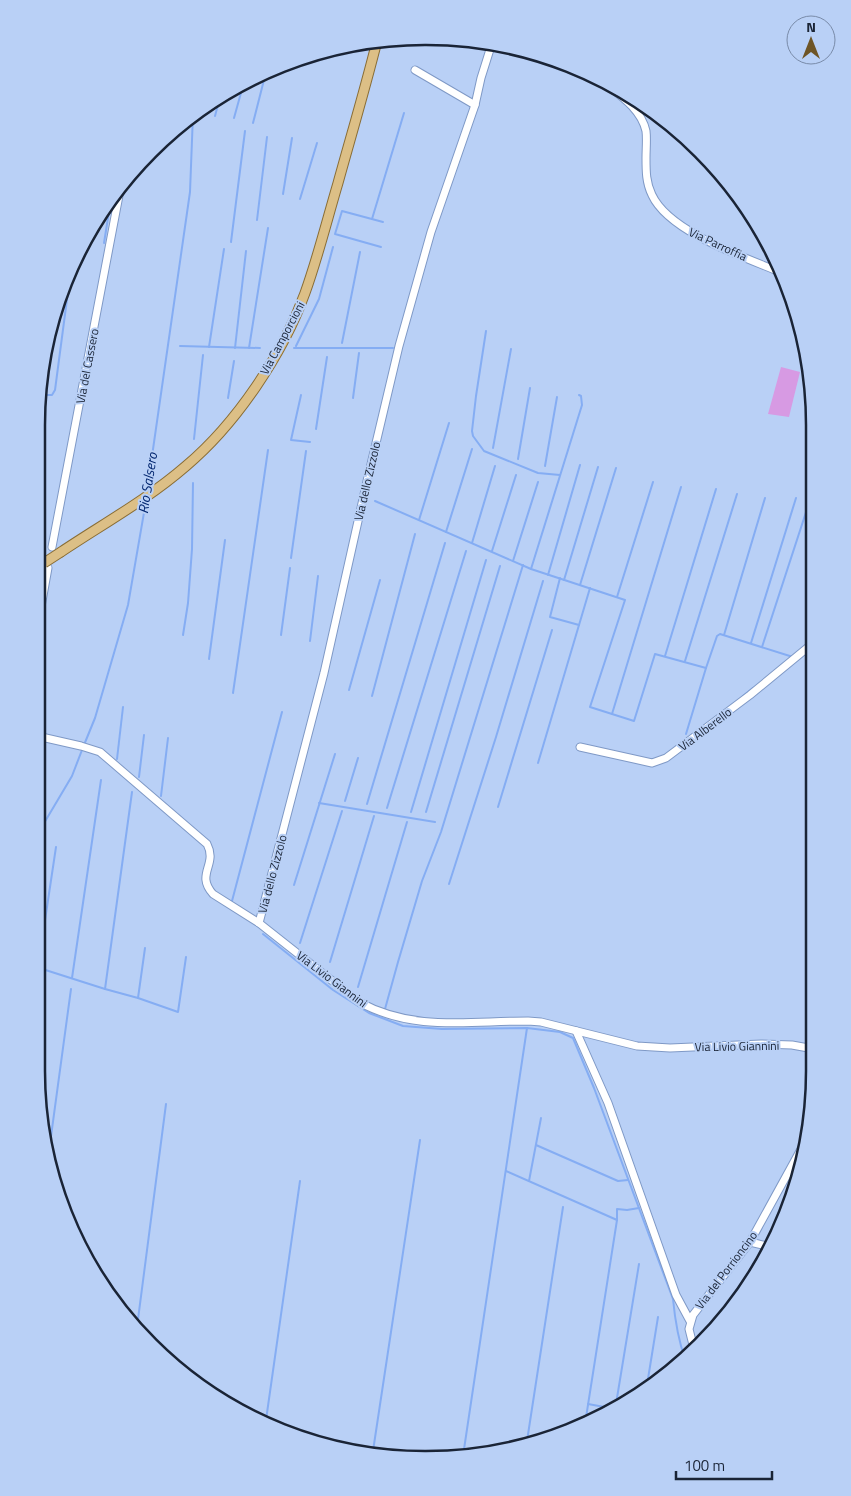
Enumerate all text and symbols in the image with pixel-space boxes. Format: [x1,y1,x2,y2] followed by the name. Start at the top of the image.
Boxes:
[786,15,836,65] north arrow
[806,16,816,37] text: N
[686,222,750,266] street label: Via Parroffia
[255,298,309,378] street label: Via Camporcioni
[70,327,104,405] street label: Via del Cassero
[349,440,385,522] street label: Via dello Zizzolo
[132,450,162,515] water label: Rio Salsero
[674,703,736,755] street label: Via Alberello
[252,833,292,915] street label: Via dello Zizzolo
[292,946,372,1012] street label: Via Livio Giannini
[695,1036,779,1056] street label: Via Livio Giannini
[690,1227,762,1313] street label: Via del Porrioncino
[676,1448,772,1480] scale bar
[684,1454,725,1477] text: 100 m

